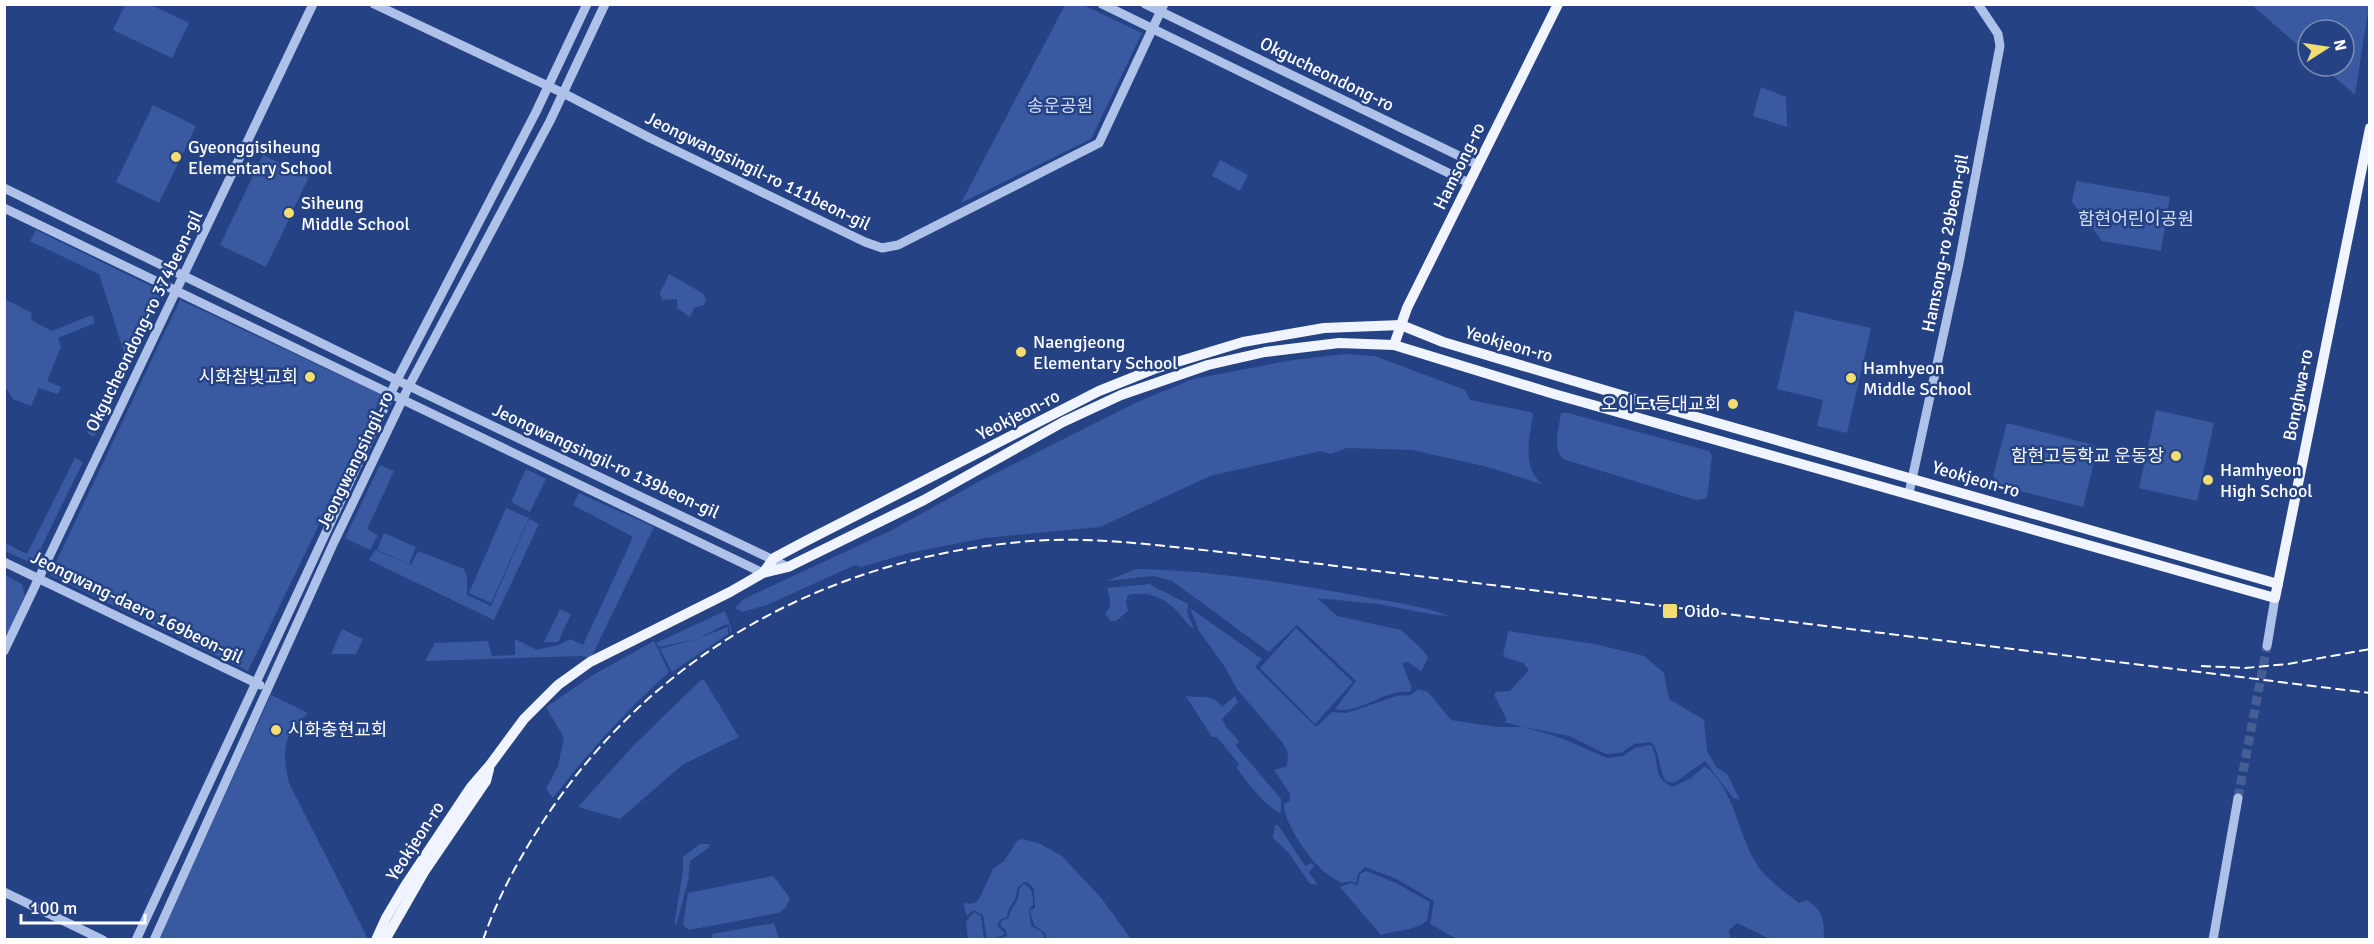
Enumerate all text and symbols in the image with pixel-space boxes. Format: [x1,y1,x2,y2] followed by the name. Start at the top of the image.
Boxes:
[2296,18,2356,78] north arrow
[1256,32,1398,116] street label: Okgucheondong-ro
[2329,38,2351,53] text: N
[1027,95,1093,117] park label: 송운공원
[642,107,874,235] street label: Jeongwangsingil-ro 111beon-gil
[1428,119,1490,213] street label: Hamsong-ro
[188,136,333,179] place label: Gyeonggisiheung Elementary School
[169,150,183,164] marker: Gyeonggisiheung Elementary School
[1917,152,1973,334] street label: Hamsong-ro 29beon-gil
[301,192,410,235] place label: Siheung Middle School
[282,206,296,220] marker: Siheung Middle School
[81,207,207,435] street label: Okgucheondong-ro 374beon-gil
[2078,208,2194,230] park label: 함현어린이공원
[1463,321,1555,367] street label: Yeokjeon-ro
[1033,331,1178,374] place label: Naengjeong Elementary School
[1014,345,1028,359] marker: Naengjeong Elementary School
[2278,347,2318,443] street label: Bonghwa-ro
[1863,357,1972,400] place label: Hamhyeon Middle School
[199,366,298,388] place label: 시화참빛교회
[303,370,317,384] marker: 시화참빛교회
[1844,371,1858,385] marker: Hamhyeon Middle School
[973,385,1063,445] street label: Yeokjeon-ro
[312,387,398,533] street label: Jeongwangsingil-ro
[1601,393,1721,415] place label: 오이도 등대교회
[1726,397,1740,411] marker: 오이도 등대교회
[489,399,723,523] street label: Jeongwangsingil-ro 139beon-gil
[2011,445,2164,467] place label: 함현고등학교 운동장
[2169,449,2183,463] marker: 함현고등학교 운동장
[1930,456,2022,502] street label: Yeokjeon-ro
[2220,459,2313,502] place label: Hamhyeon High School
[2201,473,2215,487] marker: Hamhyeon High School
[27,546,247,668] street label: Jeongwang-daero 169beon-gil
[1684,600,1720,622] place label: Oido
[1661,602,1679,620] marker: Oido
[288,719,387,741] place label: 시화충현교회
[269,723,283,737] marker: 시화충현교회
[381,797,449,885] street label: Yeokjeon-ro
[21,887,146,925] scale bar
[30,897,77,919] text: 100 m

